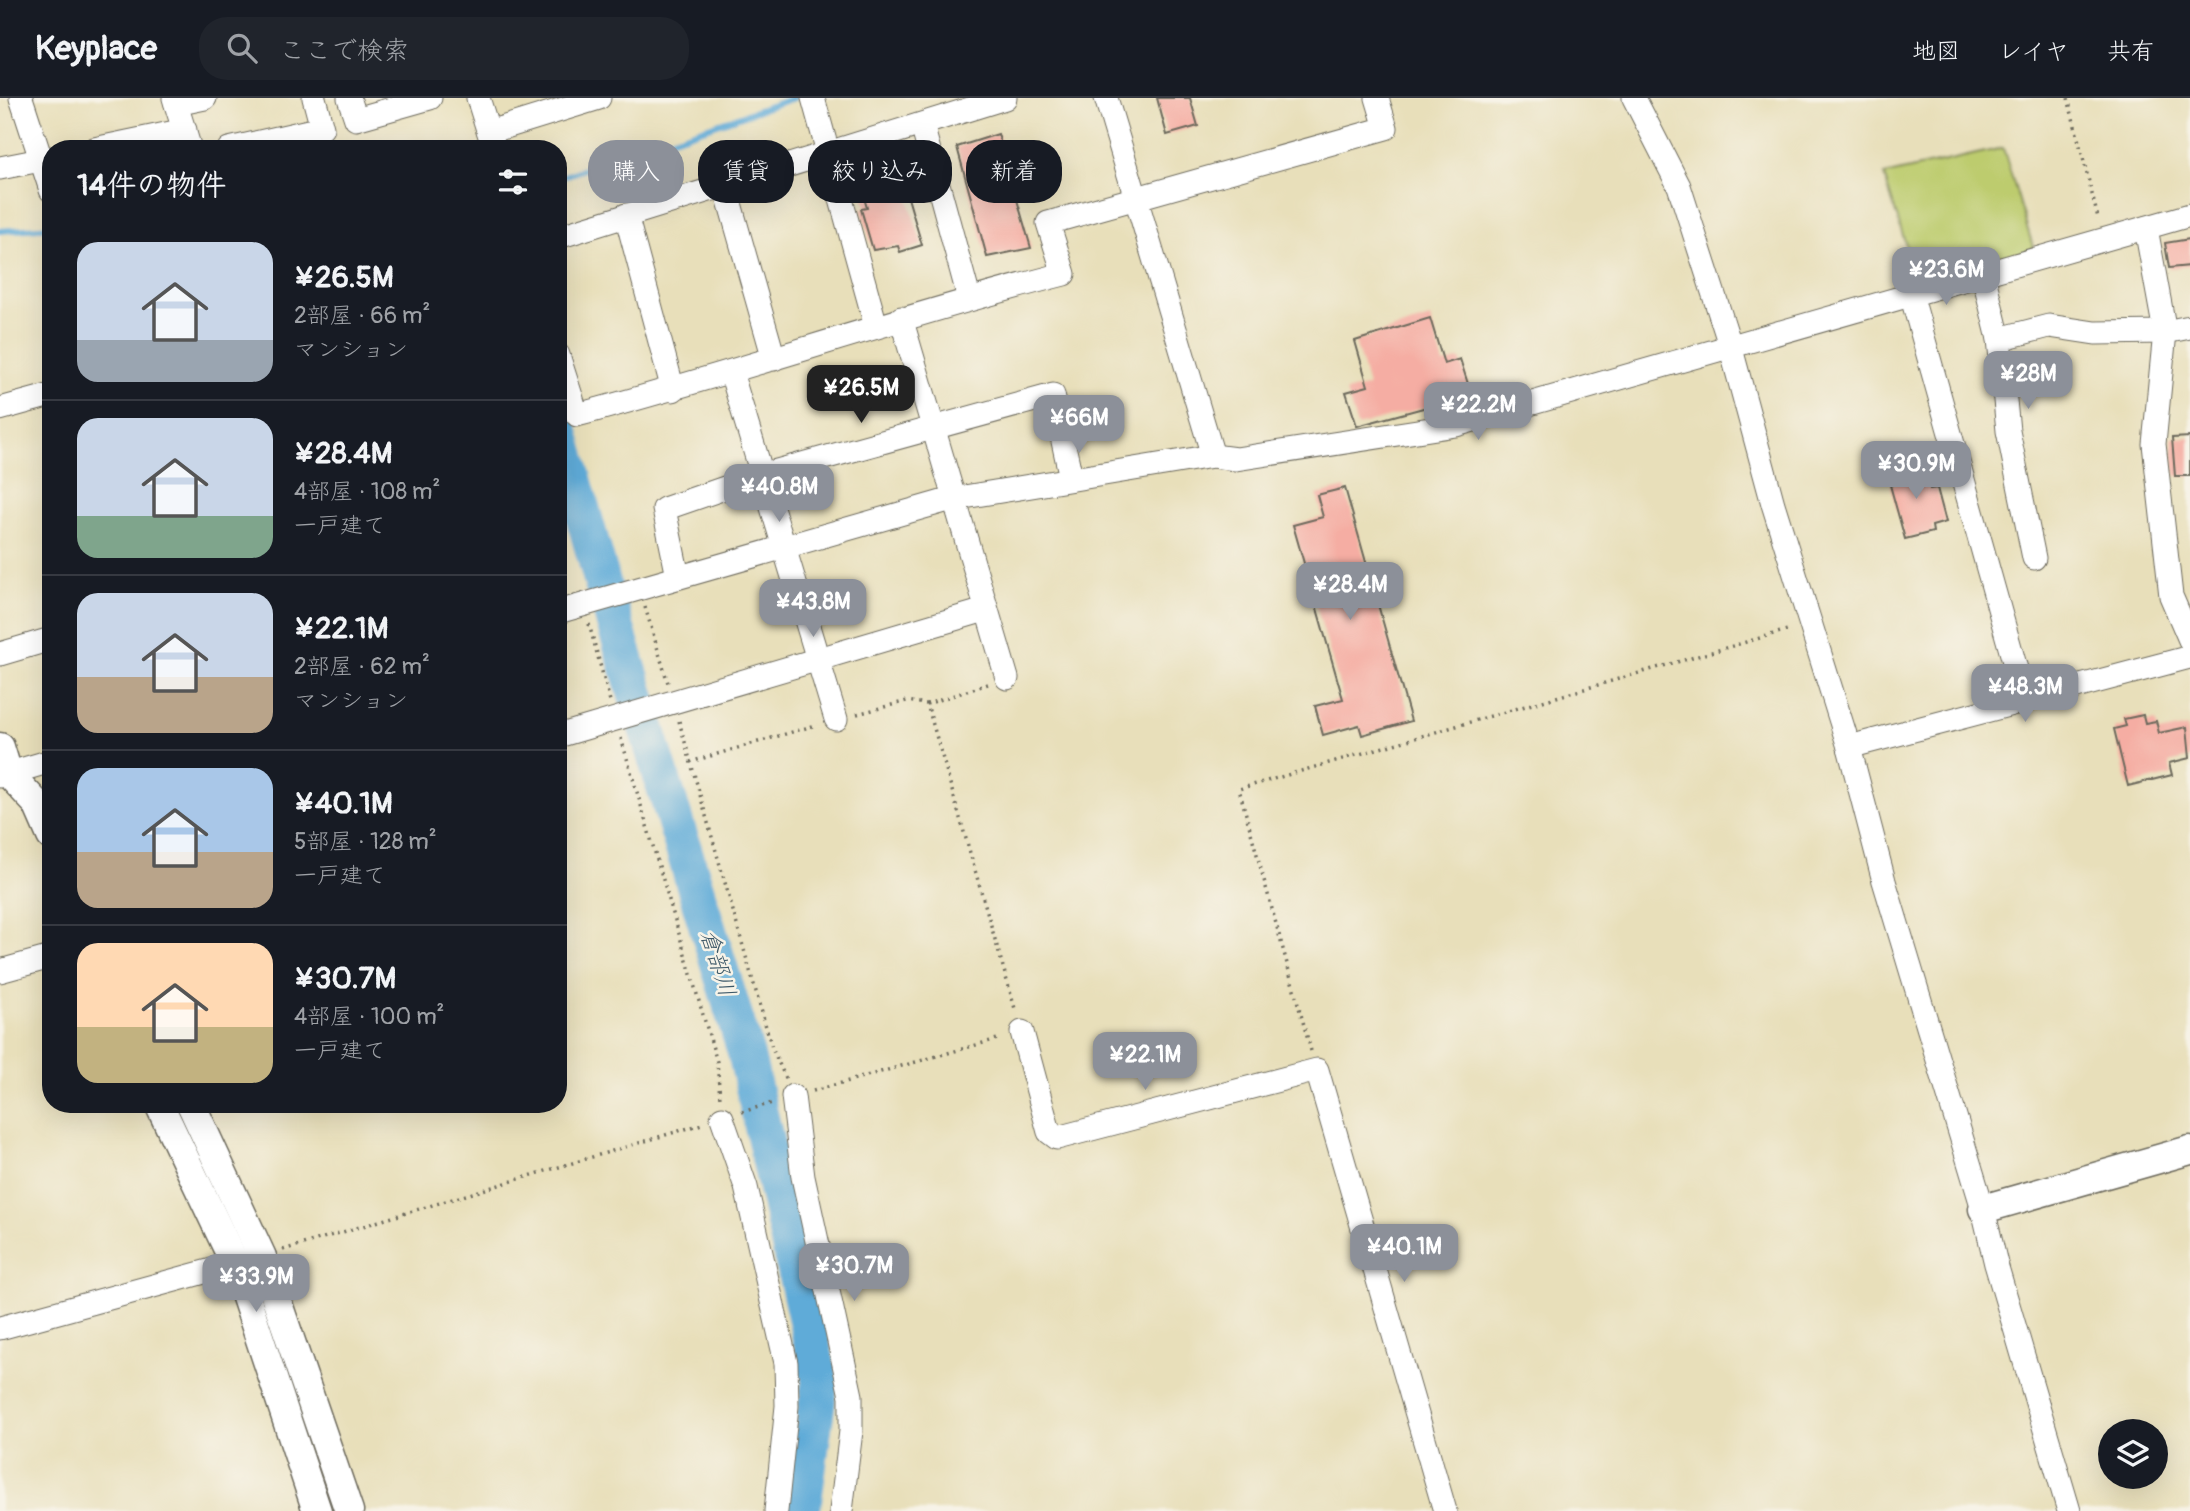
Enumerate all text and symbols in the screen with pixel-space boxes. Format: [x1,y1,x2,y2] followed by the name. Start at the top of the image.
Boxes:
[199,17,689,80] search box
[35,28,157,69] text: Keyplace
[223,29,261,67] icon: search
[279,35,409,67] text: ここで検索
[1912,37,1960,66] text: 地図
[1998,37,2069,66] text: レイヤ
[2107,37,2155,66] text: 共有
[588,140,684,203] chip: 購入
[698,140,794,203] chip: 賃貸
[808,140,952,203] chip: 絞り込み
[966,140,1062,203] chip: 新着
[494,163,532,201] icon: filters
[77,167,226,204] text: 14件の物件
[1889,248,2003,307] pin: ¥23.6M
[1908,255,1984,284] text: ¥23.6M
[294,259,393,296] text: ¥26.5M
[133,270,217,354] icon: home
[294,301,430,330] text: 2部屋 · 66 m²
[294,335,408,364] text: マンション
[1987,352,2069,411] pin: ¥28M
[2000,359,2056,388] text: ¥28M
[804,366,918,425] pin: ¥26.5M
[823,373,899,402] text: ¥26.5M
[1421,382,1535,442] pin: ¥22.2M
[1440,390,1516,419] text: ¥22.2M
[1038,396,1120,455] pin: ¥66M
[1049,403,1109,432] text: ¥66M
[294,435,392,472] text: ¥28.4M
[1859,442,1973,501] pin: ¥30.9M
[133,446,217,530] icon: home
[1877,449,1955,478] text: ¥30.9M
[722,464,836,524] pin: ¥40.8M
[740,472,818,501] text: ¥40.8M
[294,477,440,506] text: 4部屋 · 108 m²
[294,511,386,540] text: 一戸建て
[1293,562,1407,622] pin: ¥28.4M
[1312,570,1388,599] text: ¥28.4M
[756,580,870,639] pin: ¥43.8M
[775,587,851,616] text: ¥43.8M
[294,610,388,647] text: ¥22.1M
[133,621,217,705] icon: home
[294,652,430,681] text: 2部屋 · 62 m²
[1968,664,2082,724] pin: ¥48.3M
[1987,672,2063,701] text: ¥48.3M
[294,686,408,715] text: マンション
[294,785,393,822] text: ¥40.1M
[133,796,217,880] icon: home
[294,827,437,856] text: 5部屋 · 128 m²
[294,861,386,890] text: 一戸建て
[694,926,742,1000] water label: 倉部川
[294,960,396,997] text: ¥30.7M
[133,971,217,1055] icon: home
[294,1002,444,1031] text: 4部屋 · 100 m²
[1088,1032,1202,1092] pin: ¥22.1M
[294,1036,386,1065] text: 一戸建て
[1109,1040,1181,1069] text: ¥22.1M
[1347,1224,1461,1284] pin: ¥40.1M
[1366,1232,1442,1261] text: ¥40.1M
[797,1244,911,1303] pin: ¥30.7M
[815,1251,893,1280] text: ¥30.7M
[199,1254,313,1314] pin: ¥33.9M
[218,1262,294,1291] text: ¥33.9M
[2098,1419,2168,1489] map controls
[2098,1419,2168,1489] button: layers

